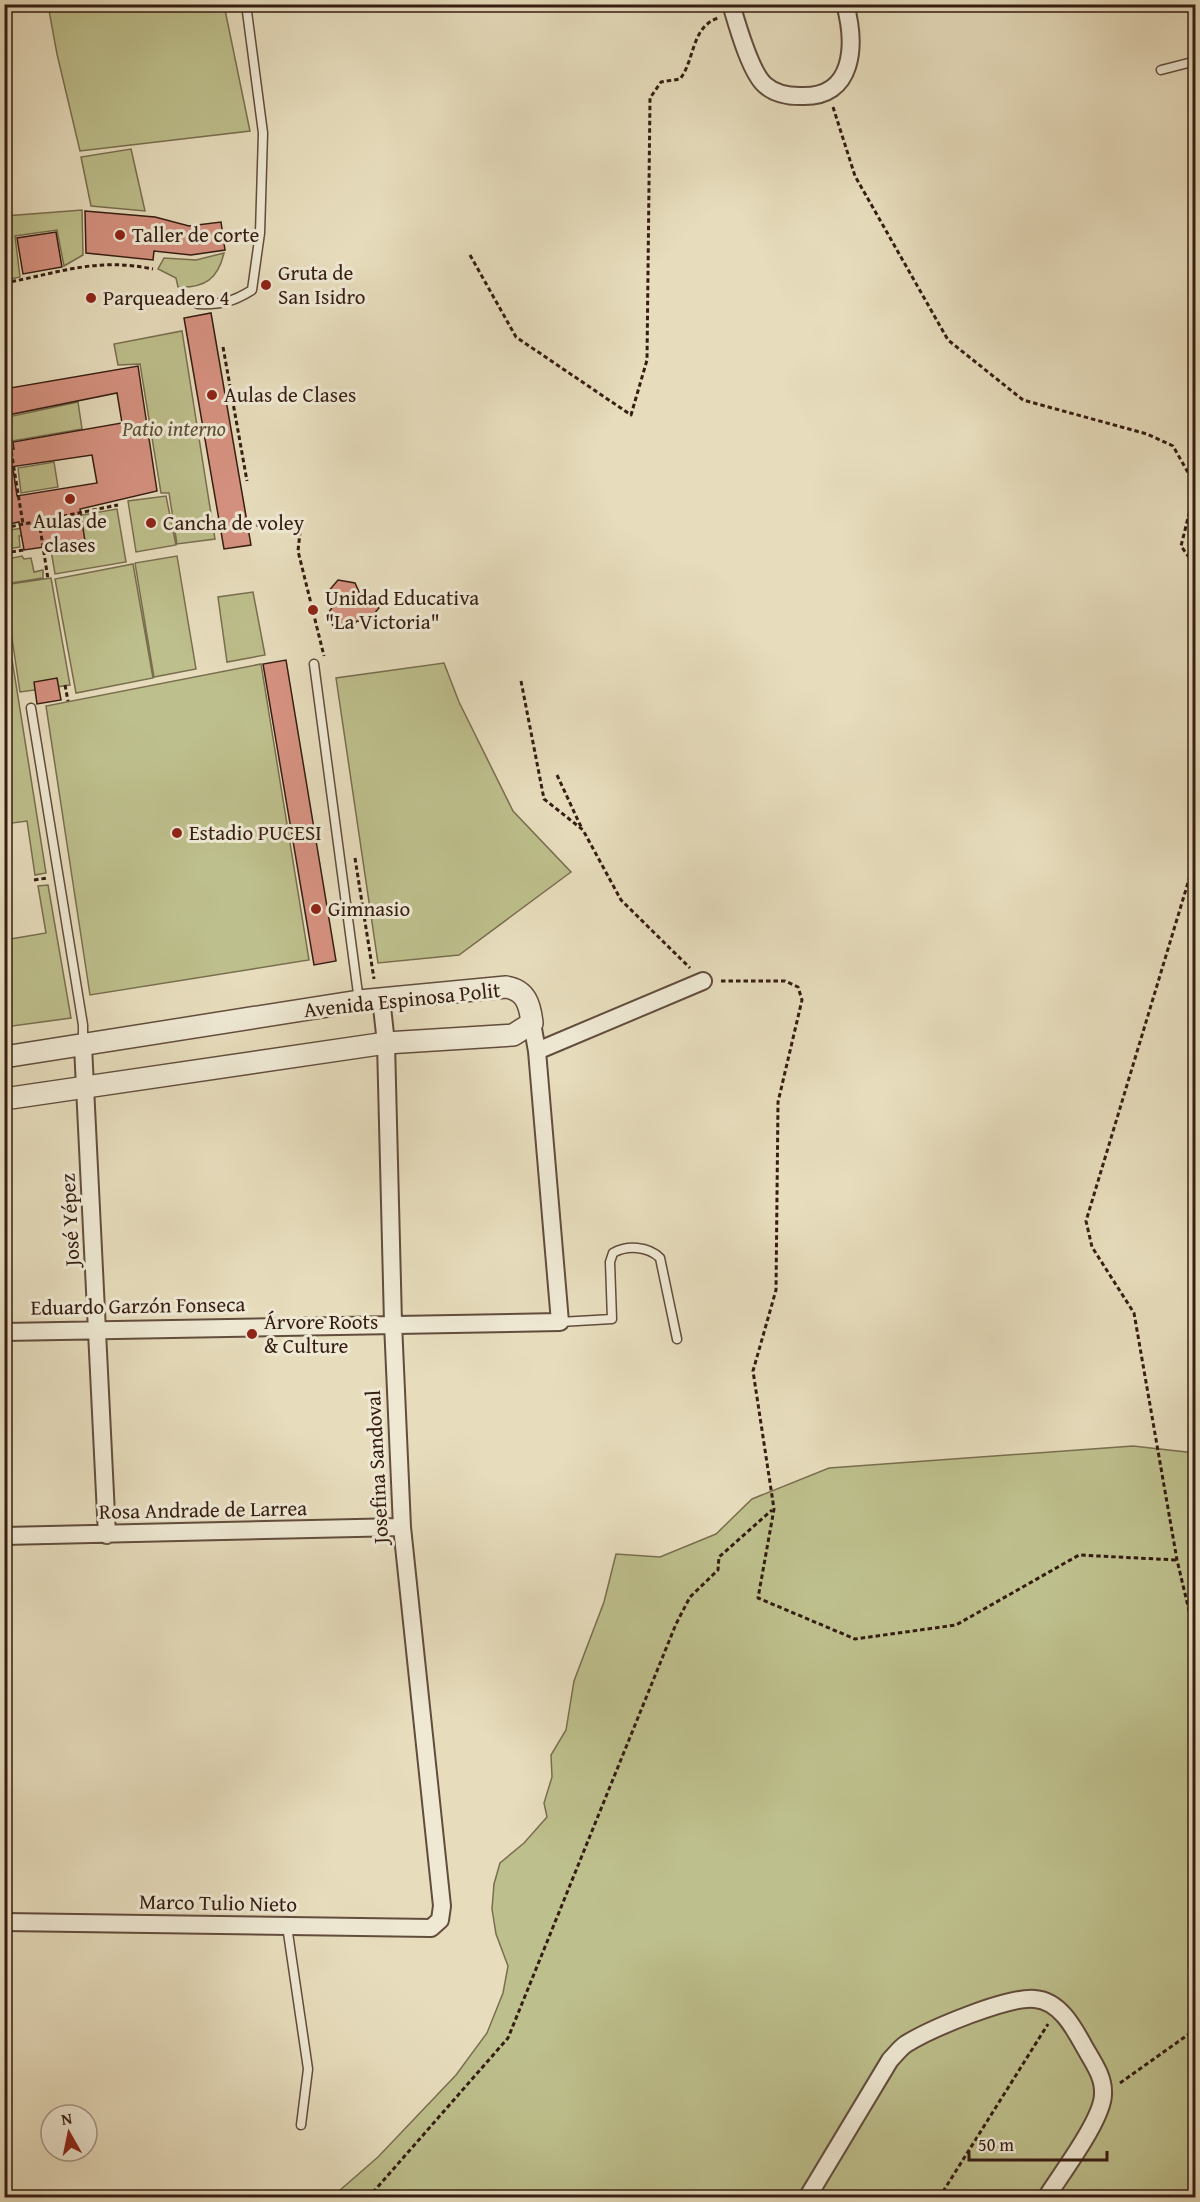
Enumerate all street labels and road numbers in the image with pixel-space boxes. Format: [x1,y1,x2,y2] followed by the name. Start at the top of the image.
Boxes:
[302,974,502,1025] street label: Avenida Espinosa Polit
[52,1173,88,1270] street label: José Yépez
[30,1288,246,1323] street label: Eduardo Garzón Fonseca
[357,1389,396,1548] street label: Josefina Sandoval
[99,1492,307,1527] street label: Rosa Andrade de Larrea
[139,1886,297,1919] street label: Marco Tulio Nieto

